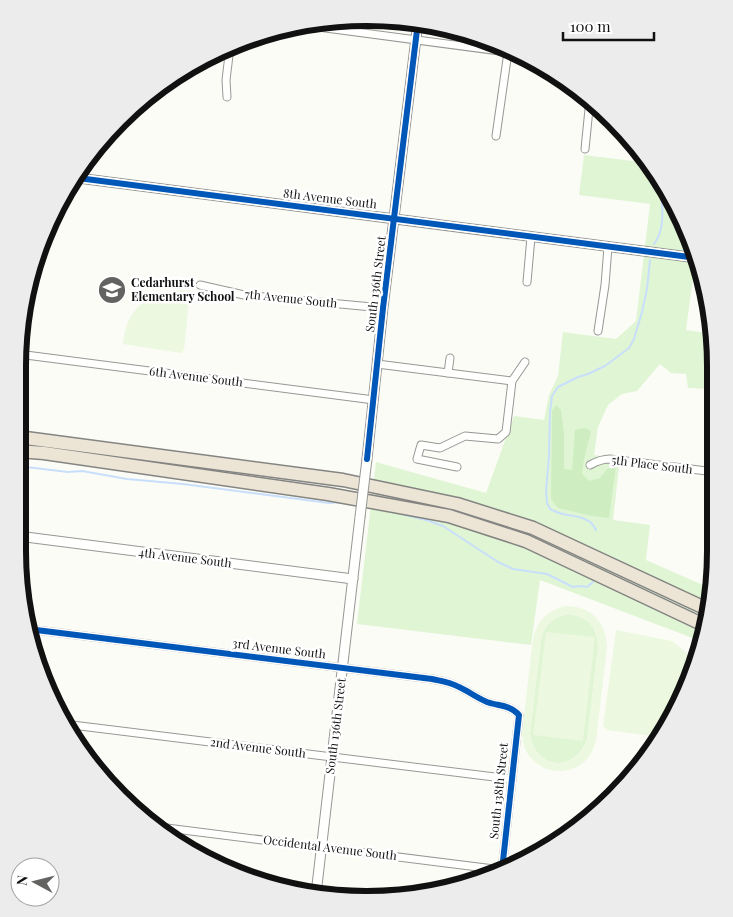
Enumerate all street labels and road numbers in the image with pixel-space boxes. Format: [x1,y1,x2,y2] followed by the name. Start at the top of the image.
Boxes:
[282,184,378,212] street label: 8th Avenue South
[361,234,389,333] street label: South 136th Street
[244,285,338,311] street label: 7th Avenue South
[148,362,244,390] street label: 6th Avenue South
[611,451,694,477] street label: 5th Place South
[138,543,233,571] street label: 4th Avenue South
[231,634,327,662] street label: 3rd Avenue South
[321,676,349,775] street label: South 136th Street
[209,733,307,761] street label: 2nd Avenue South
[485,741,511,840] street label: South 138th Street
[262,831,398,863] street label: Occidental Avenue South

